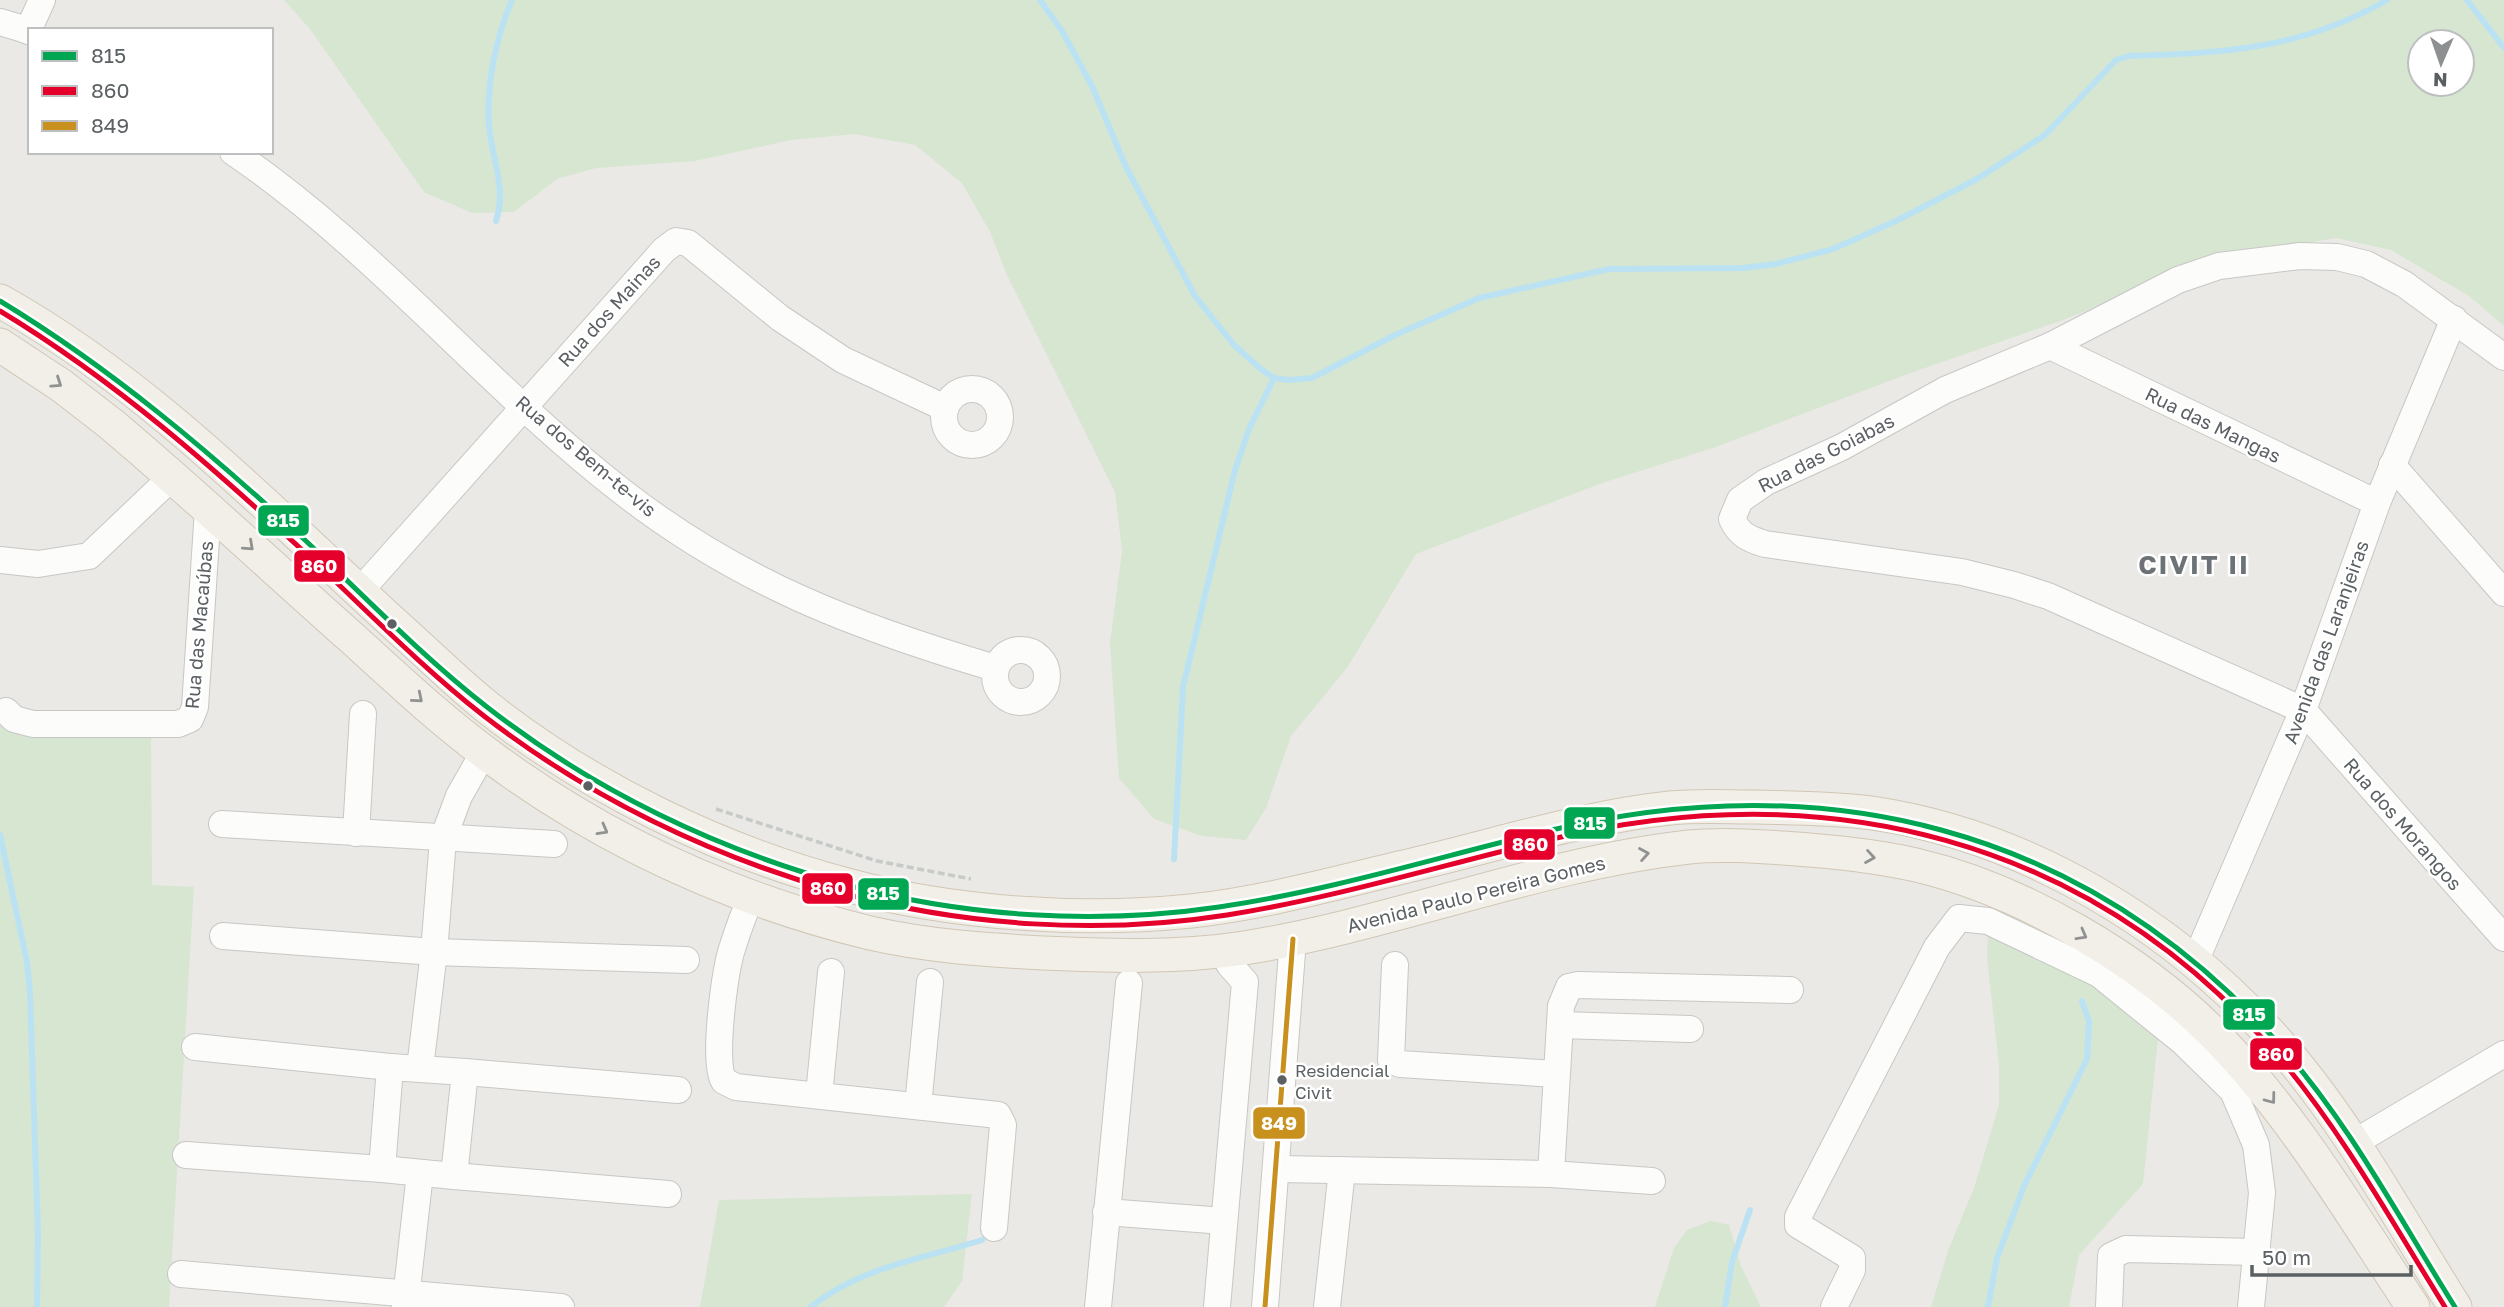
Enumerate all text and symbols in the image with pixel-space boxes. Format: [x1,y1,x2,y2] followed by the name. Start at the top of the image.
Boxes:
[28,28,273,154] legend
[2406,28,2476,98] north arrow
[91,42,126,68] text: 815
[2433,69,2448,92] text: N
[91,77,130,103] text: 860
[91,112,129,138] text: 849
[553,250,665,371] street label: Rua dos Mainas
[49,375,62,387] one-way arrow
[2142,382,2285,467] street label: Rua das Mangas
[511,390,661,521] street label: Rua dos Bem-te-vis
[1754,408,1898,497] street label: Rua das Goiabas
[257,504,310,537] line badge: 815
[266,508,300,531] text: 815
[2278,537,2373,747] street label: Avenida das Laranjeiras
[241,538,254,550] one-way arrow
[180,540,217,710] street label: Rua das Macaúbas
[293,549,346,583] line badge: 860
[2138,549,2250,580] district label: CIVIT II
[301,554,337,577] text: 860
[385,617,399,631] unlabelled marker
[410,690,423,702] one-way arrow
[2340,753,2467,895] street label: Rua dos Morangos
[581,779,595,793] unlabelled marker
[1563,806,1616,840] line badge: 815
[1573,811,1607,834] text: 815
[596,822,608,835] one-way arrow
[1503,828,1556,861] line badge: 860
[1512,832,1548,855] text: 860
[1638,848,1650,863] one-way arrow
[1864,849,1876,864] one-way arrow
[1344,850,1607,937] street label: Avenida Paulo Pereira Gomes
[801,872,854,905] line badge: 860
[810,876,846,899] text: 860
[857,877,910,911] line badge: 815
[866,881,900,904] text: 815
[2075,927,2087,940] one-way arrow
[2222,998,2276,1031] line badge: 815
[2232,1002,2266,1025] text: 815
[2249,1037,2303,1071] line badge: 860
[2258,1042,2294,1065] text: 860
[1295,1060,1389,1103] place label: Residencial Civit
[1275,1073,1289,1087] marker: Residencial Civit
[2263,1091,2276,1104] one-way arrow
[1252,1106,1306,1140] line badge: 849
[1261,1111,1297,1134] text: 849
[2252,1234,2411,1278] scale bar
[2262,1244,2311,1270] text: 50 m

